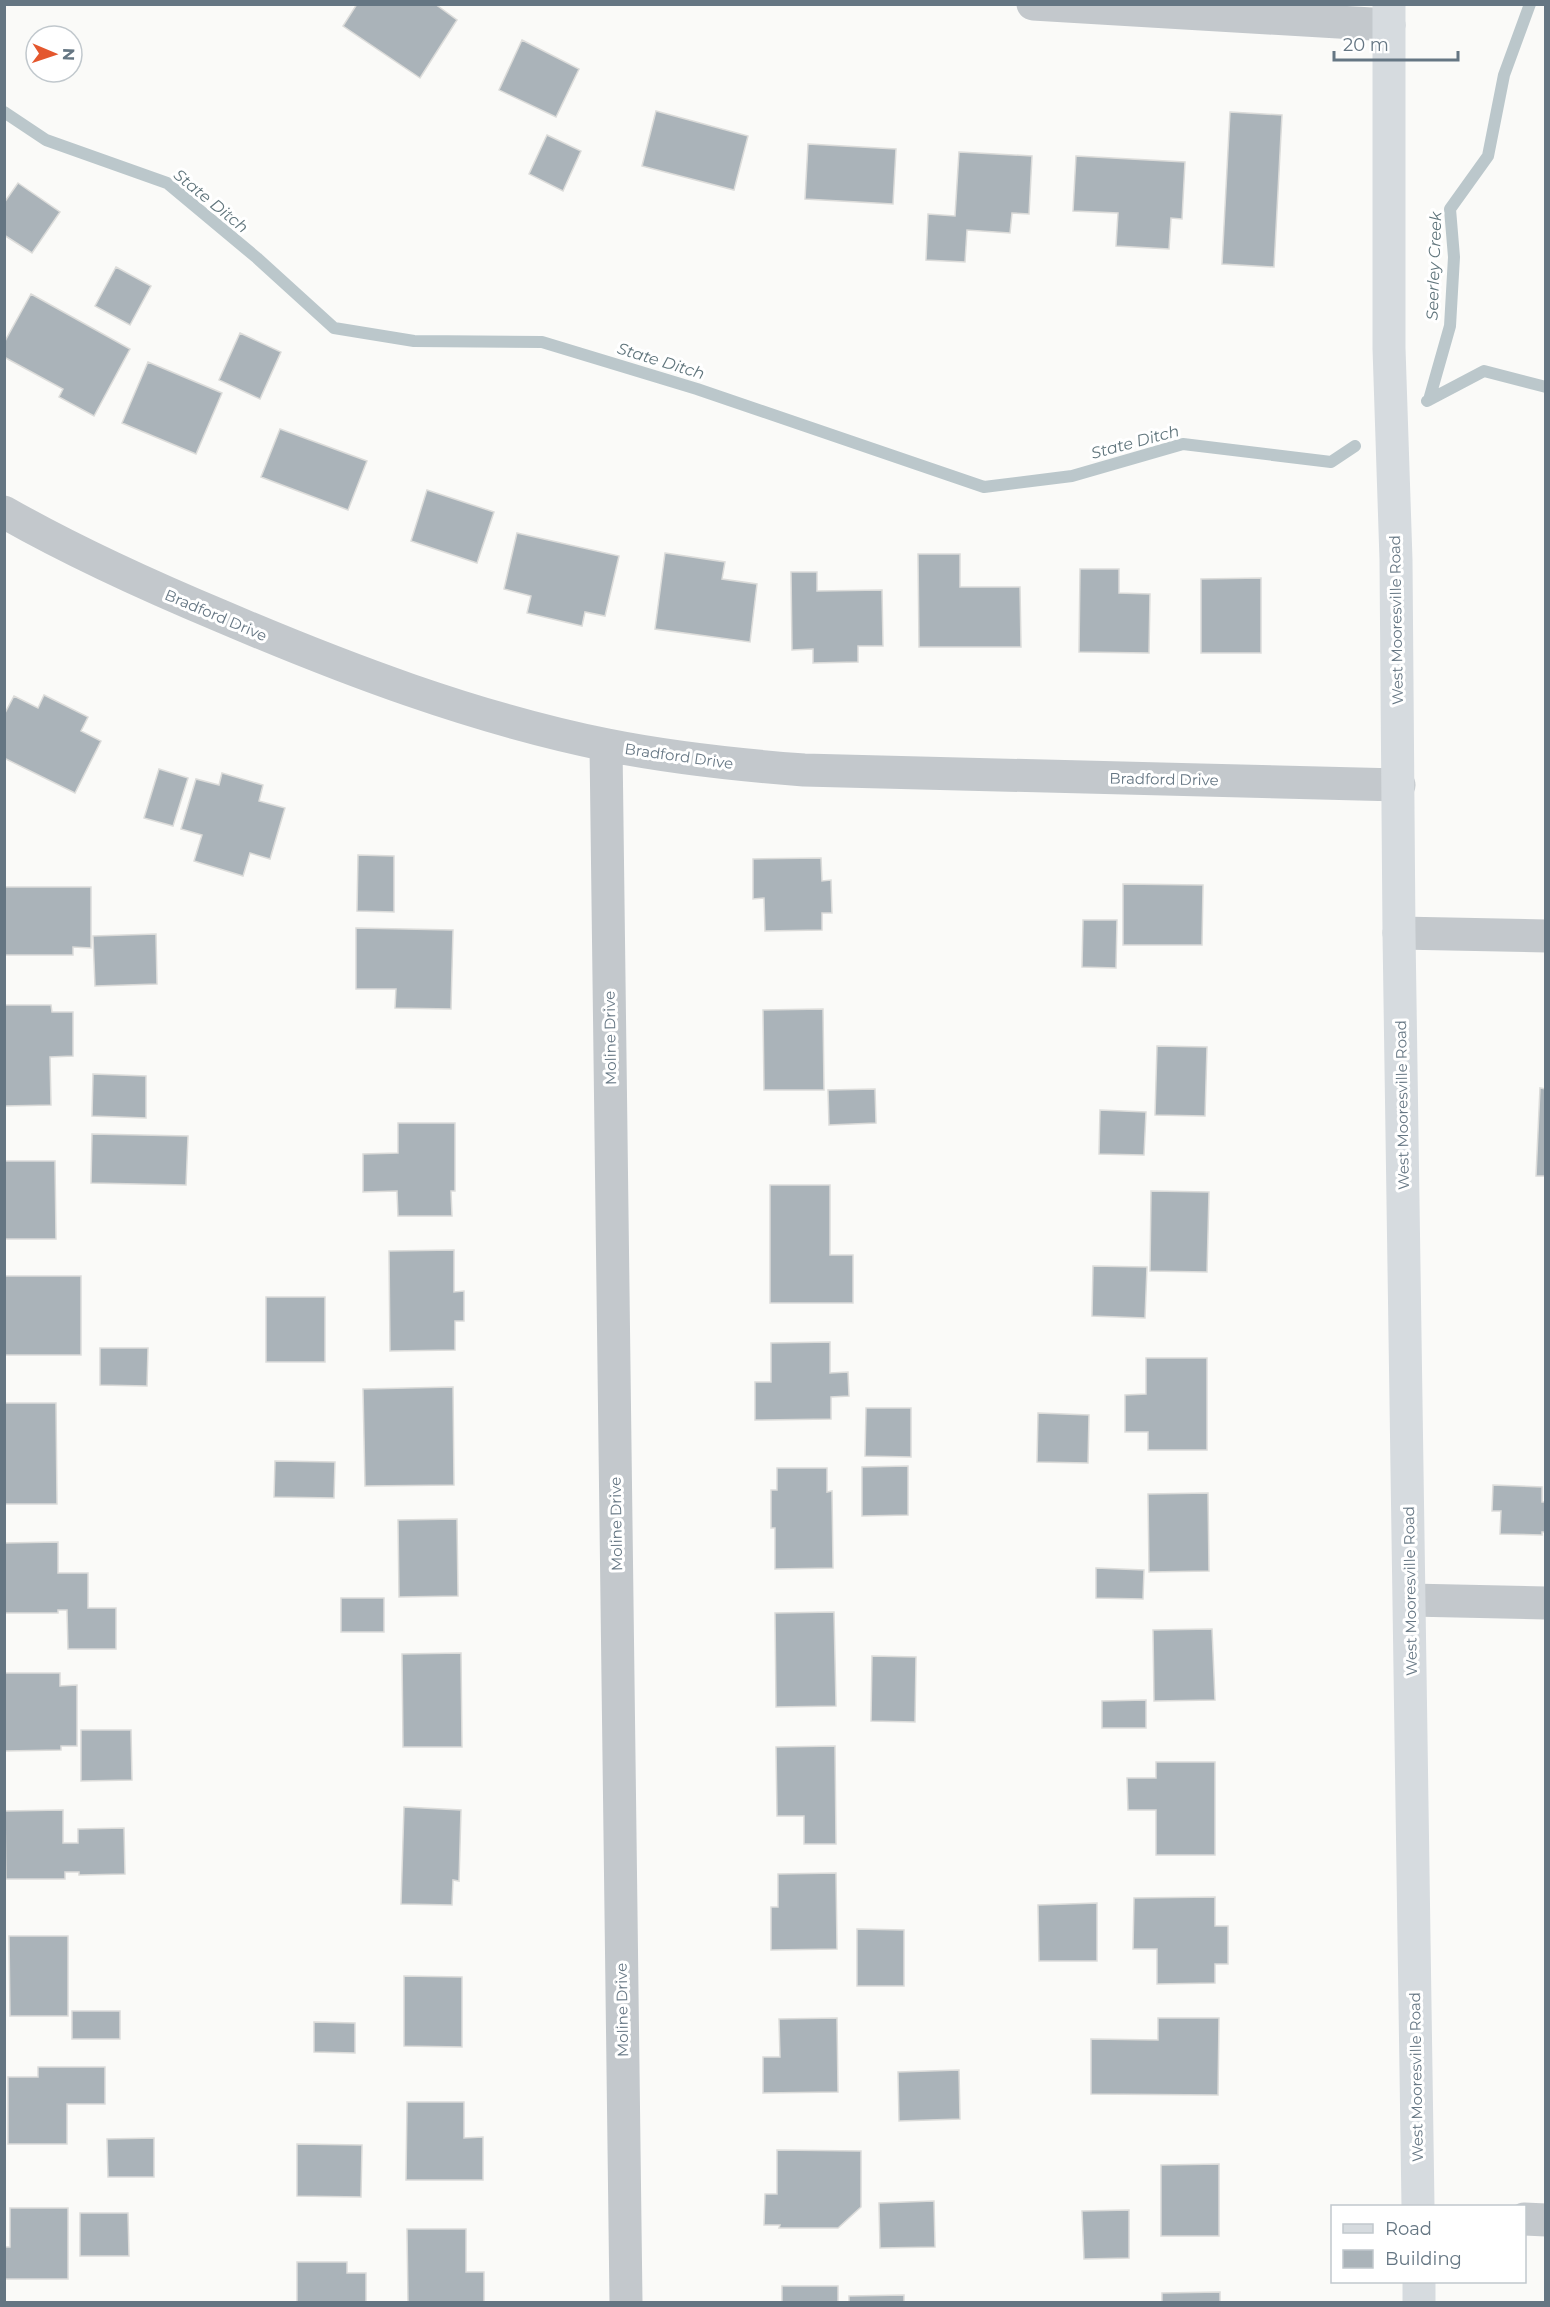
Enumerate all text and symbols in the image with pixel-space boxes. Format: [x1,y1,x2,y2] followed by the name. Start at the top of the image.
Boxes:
[24,24,84,84] north arrow
[1334,24,1458,62] scale bar
[1343,34,1389,56] text: 20 m
[59,48,78,61] text: N
[170,165,252,237] water label: State Ditch
[1423,210,1445,321] water label: Seerley Creek
[615,339,707,383] water label: State Ditch
[1089,421,1181,463] water label: State Ditch
[1385,535,1407,705] street label: West Mooresville Road
[162,585,270,645] street label: Bradford Drive
[624,739,734,773] street label: Bradford Drive
[1109,769,1219,789] street label: Bradford Drive
[600,991,620,1085] street label: Moline Drive
[1391,1020,1413,1190] street label: West Mooresville Road
[606,1477,626,1571] street label: Moline Drive
[1399,1506,1421,1676] street label: West Mooresville Road
[612,1963,632,2057] street label: Moline Drive
[1405,1992,1427,2162] street label: West Mooresville Road
[1331,2205,1526,2283] legend
[1385,2218,1432,2240] text: Road
[1385,2248,1462,2270] text: Building

